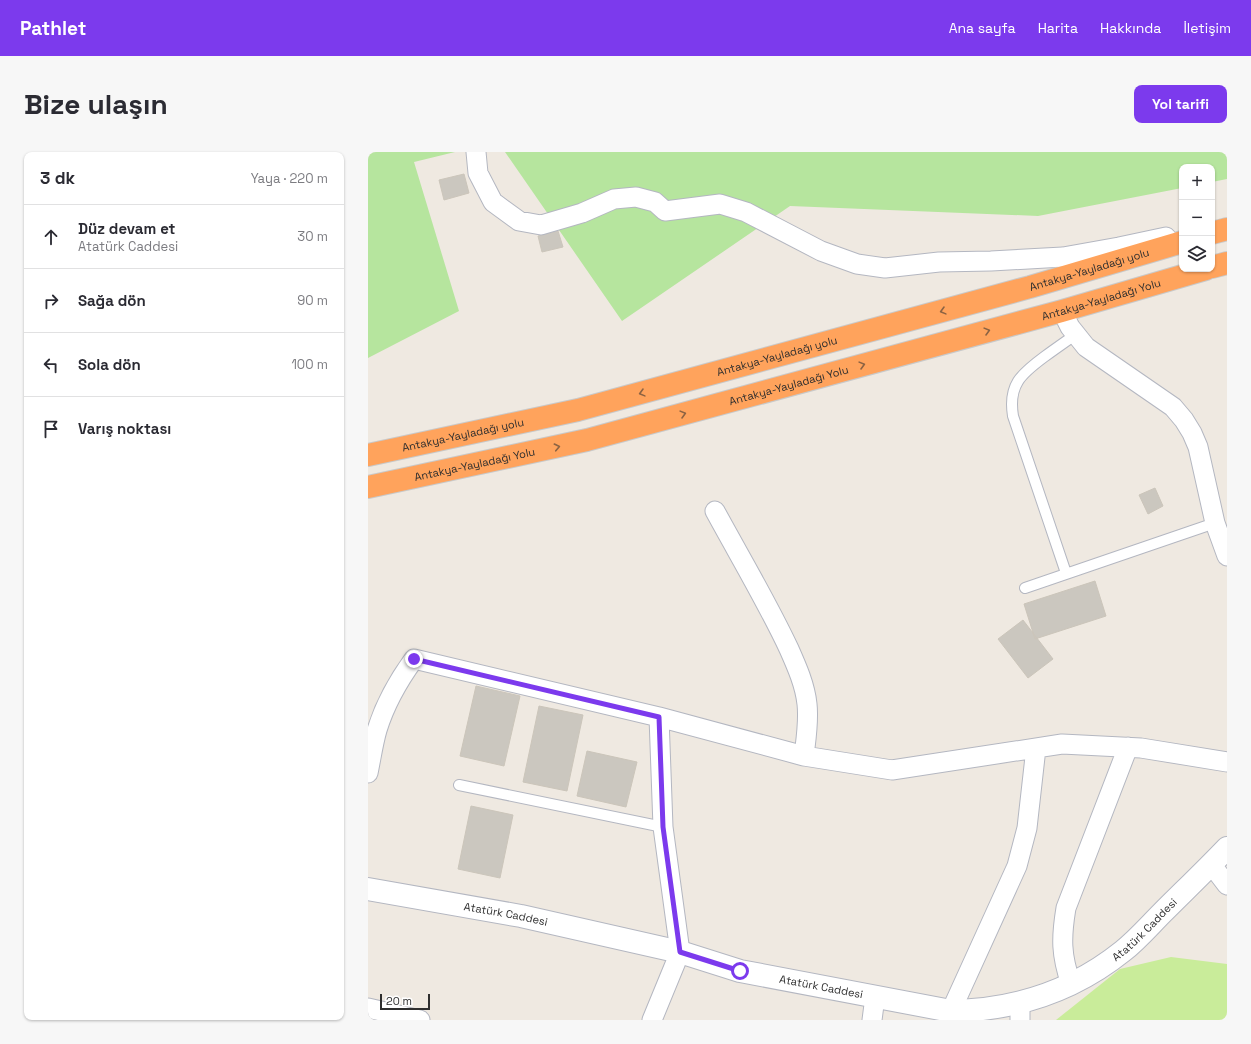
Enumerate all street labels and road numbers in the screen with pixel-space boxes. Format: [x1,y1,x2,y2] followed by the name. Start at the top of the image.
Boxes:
[1028,245,1151,294] street label: Antakya-Yayladağı yolu
[1040,276,1162,323] street label: Antakya-Yayladağı Yolu
[715,333,839,379] street label: Antakya-Yayladağı yolu
[727,362,850,408] street label: Antakya-Yayladağı Yolu
[401,415,525,455] street label: Antakya-Yayladağı yolu
[413,444,536,484] street label: Antakya-Yayladağı Yolu
[1109,895,1180,964] street label: Atatürk Caddesi
[463,899,549,929] street label: Atatürk Caddesi
[778,972,865,1001] street label: Atatürk Caddesi

